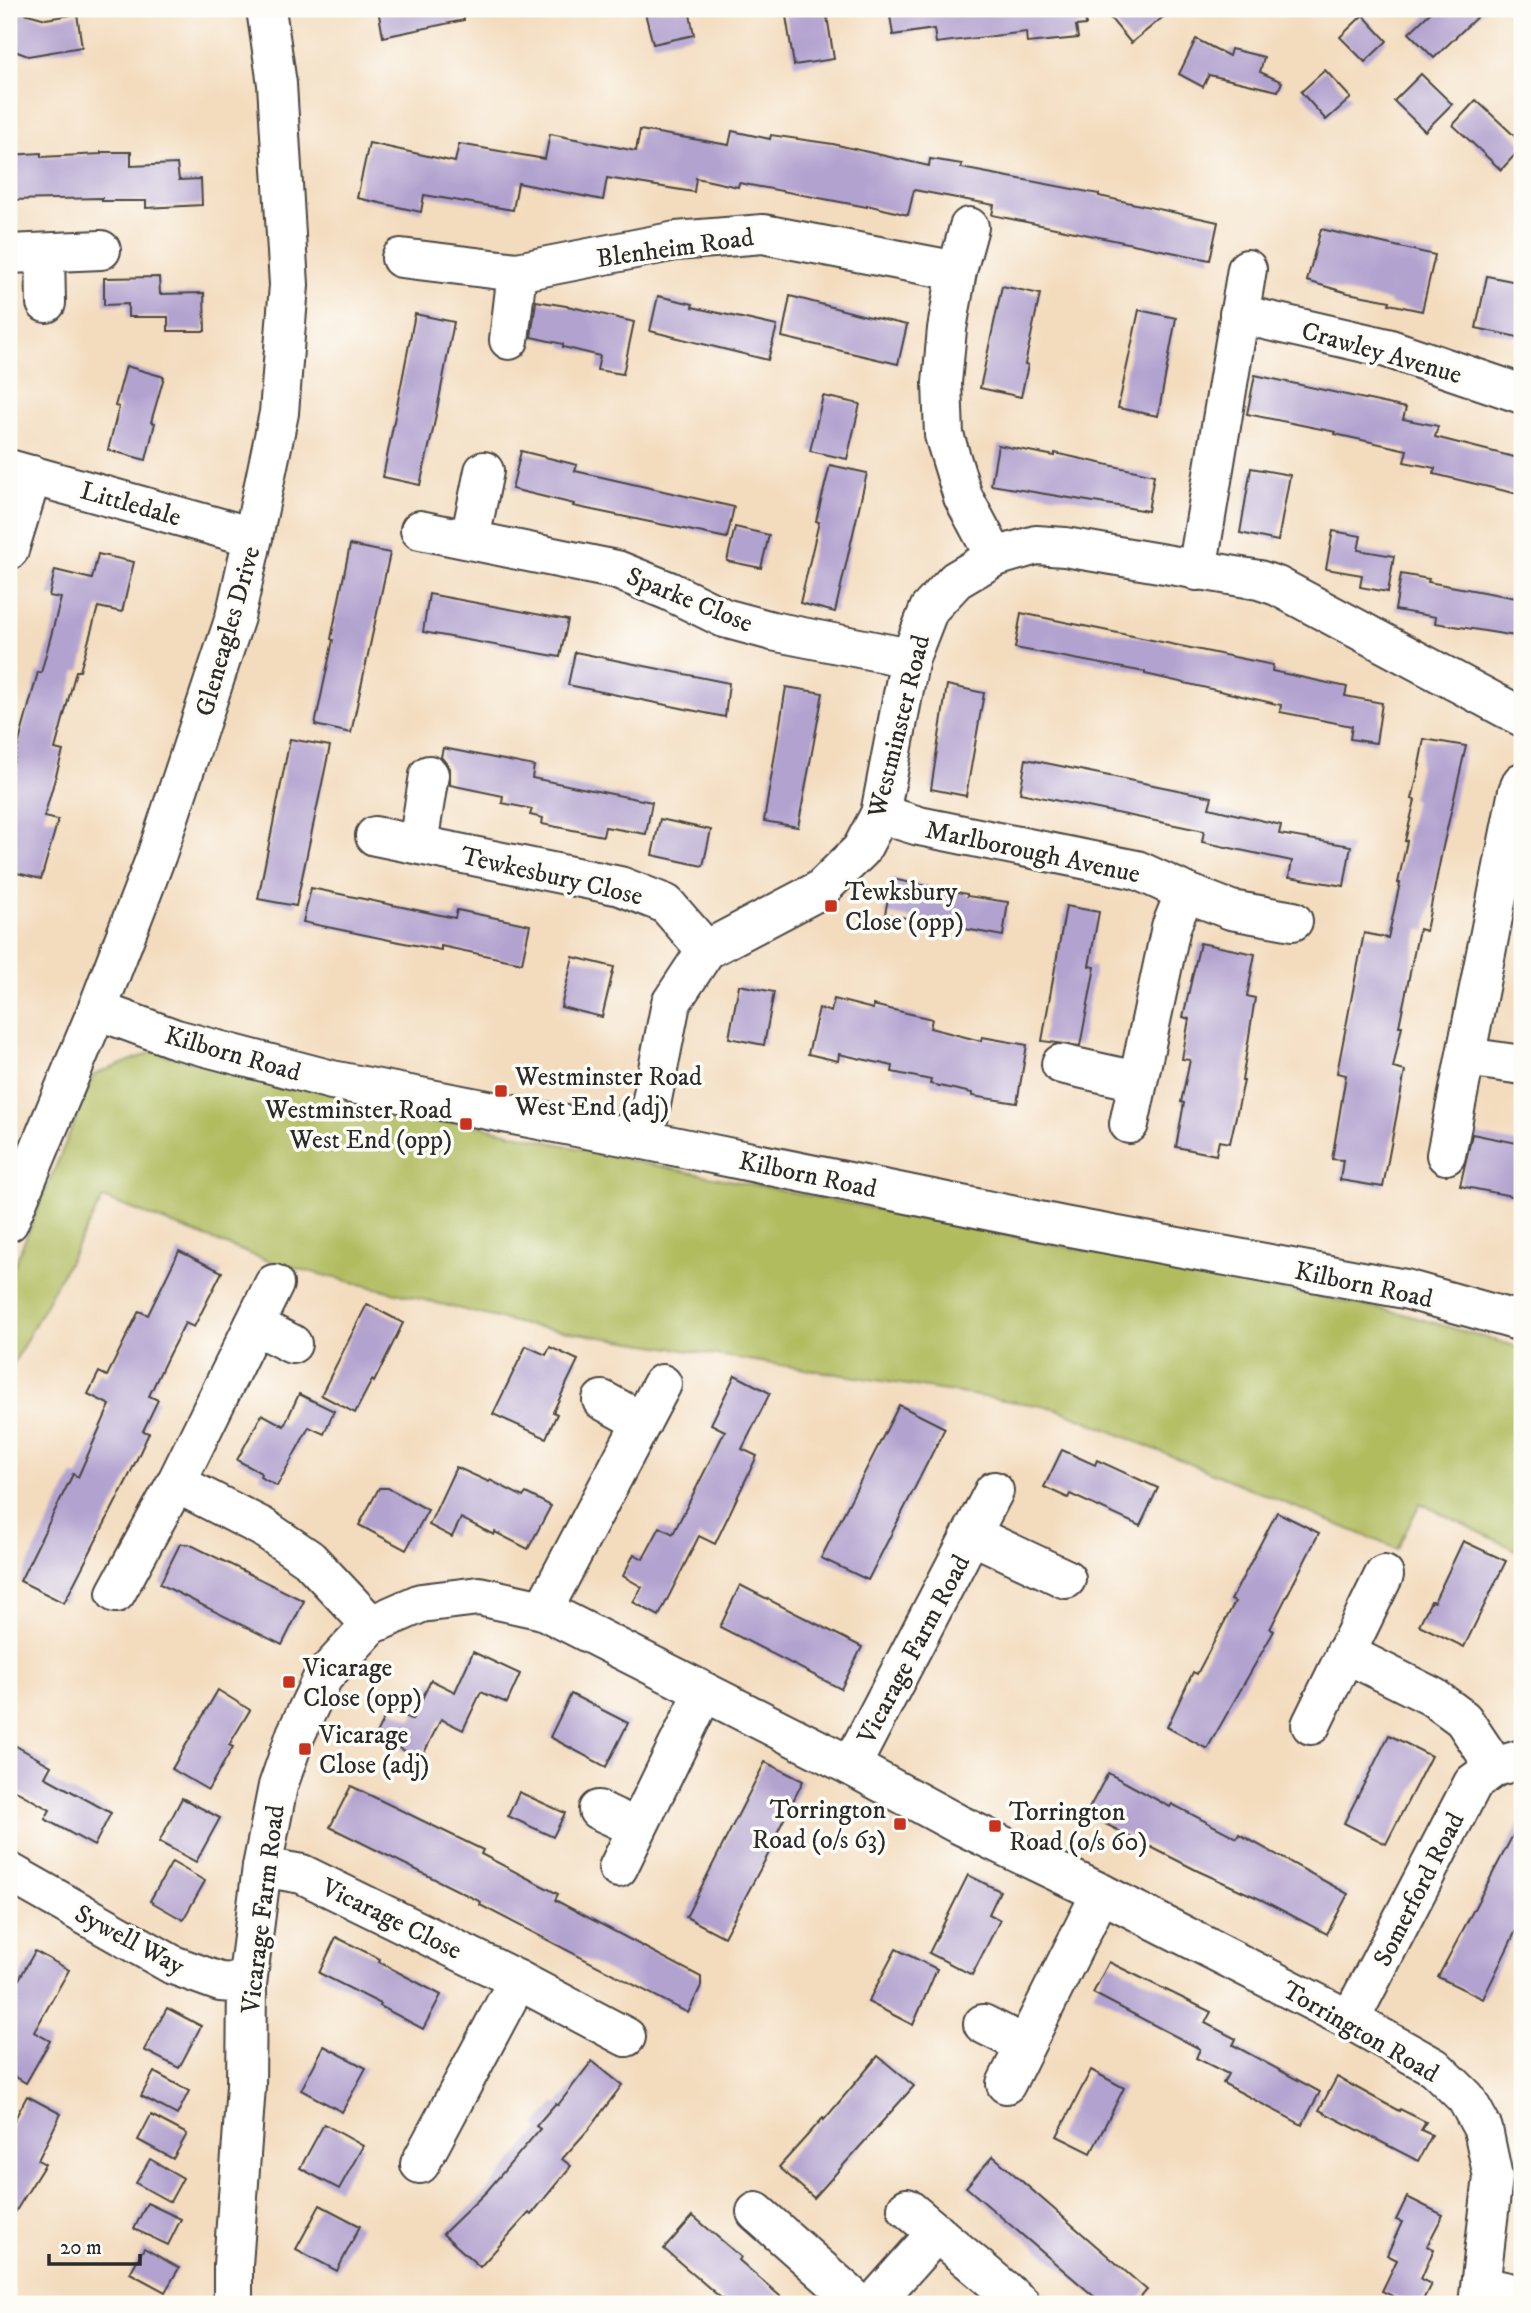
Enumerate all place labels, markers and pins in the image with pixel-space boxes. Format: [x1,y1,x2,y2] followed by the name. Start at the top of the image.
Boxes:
[845,876,964,939] place label: Tewksbury Close (opp)
[823,898,839,914] marker: Tewksbury Close (opp)
[514,1061,702,1124] place label: Westminster Road West End (adj)
[493,1083,509,1099] marker: Westminster Road West End (adj)
[264,1094,452,1157] place label: Westminster Road West End (opp)
[458,1116,474,1132] marker: Westminster Road West End (opp)
[302,1652,422,1715] place label: Vicarage Close (opp)
[281,1674,297,1690] marker: Vicarage Close (opp)
[318,1719,429,1782] place label: Vicarage Close (adj)
[297,1741,313,1757] marker: Vicarage Close (adj)
[752,1794,886,1857] place label: Torrington Road (o/s 63)
[1009,1796,1147,1859] place label: Torrington Road (o/s 60)
[892,1816,908,1832] marker: Torrington Road (o/s 63)
[987,1818,1003,1834] marker: Torrington Road (o/s 60)

